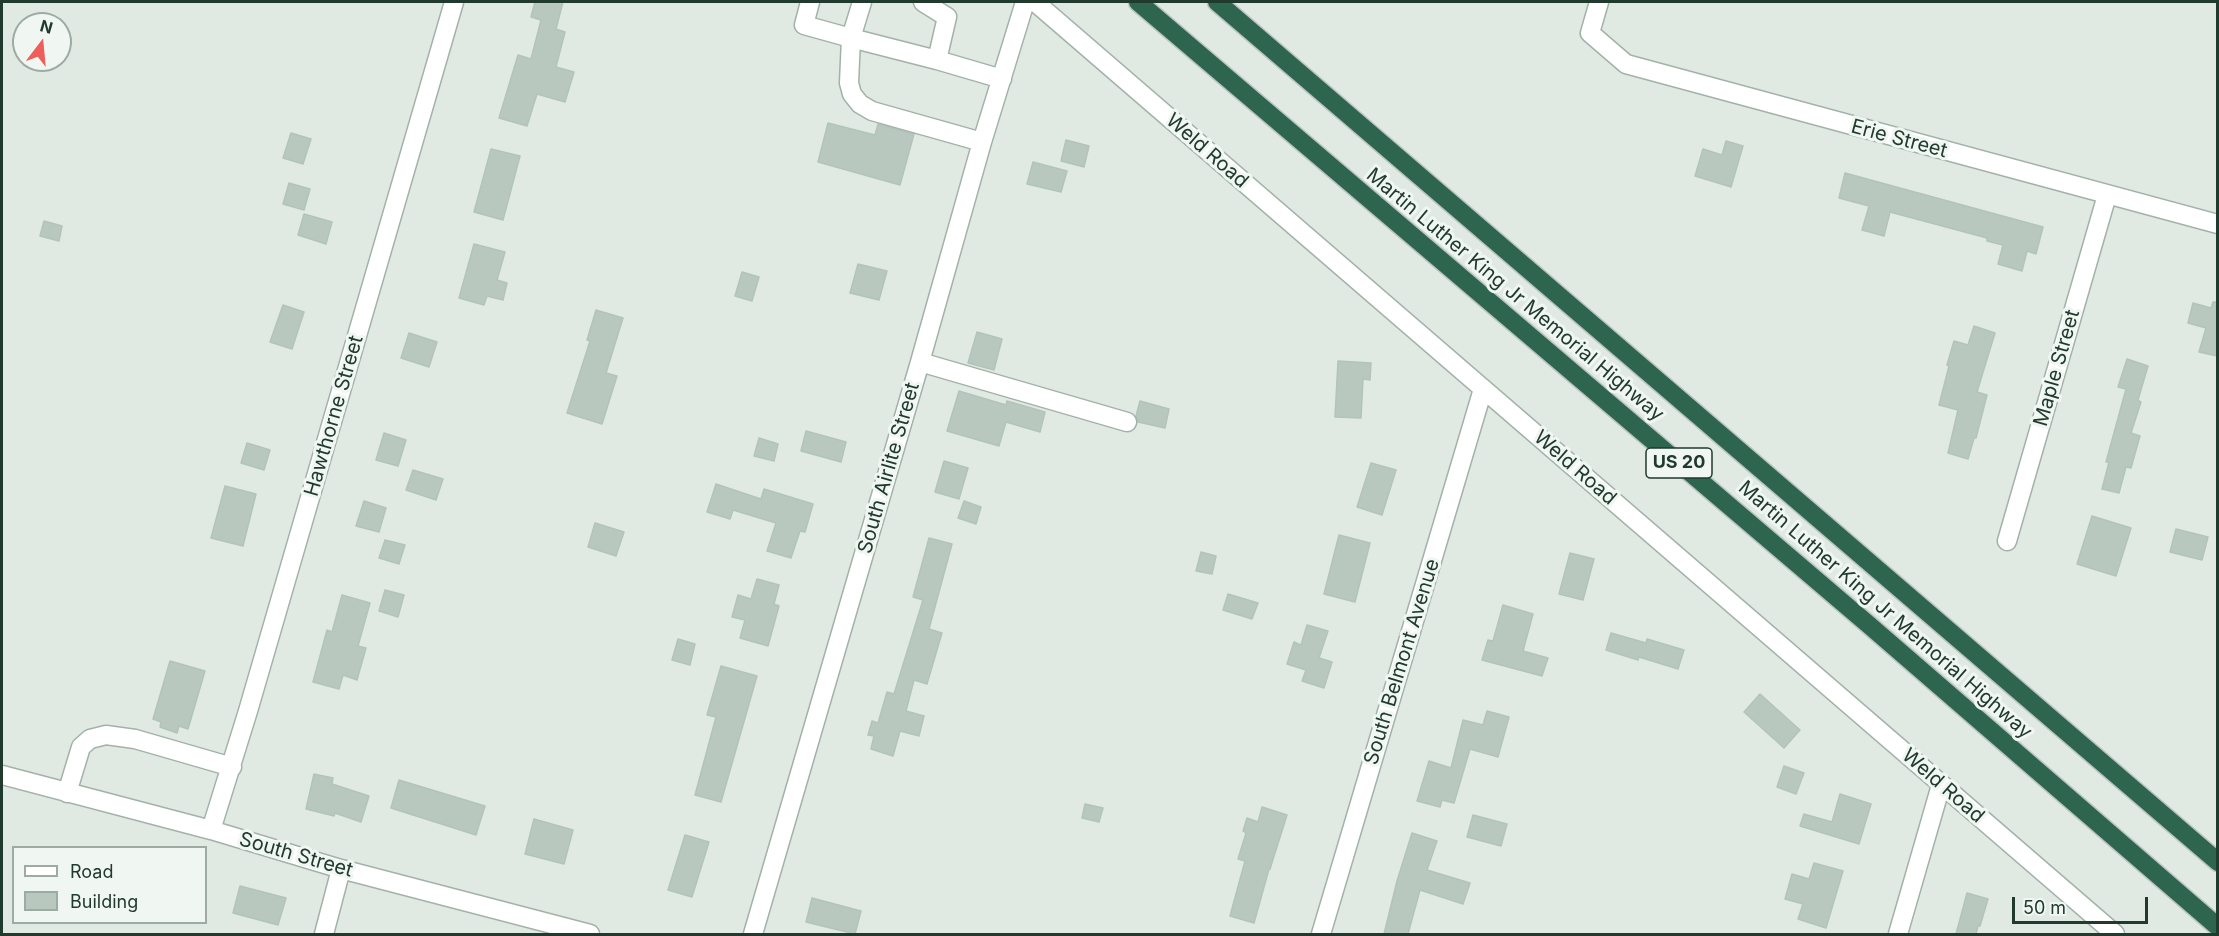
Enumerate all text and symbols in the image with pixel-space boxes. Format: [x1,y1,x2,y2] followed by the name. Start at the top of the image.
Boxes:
[12,12,72,72] north arrow
[38,15,55,38] text: N
[1161,109,1253,193] street label: Weld Road
[1848,115,1950,163] street label: Erie Street
[1361,163,1669,427] street label: Martin Luther King Jr Memorial Highway
[2029,307,2085,429] street label: Maple Street
[300,333,368,499] street label: Hawthorne Street
[853,380,925,556] street label: South Airlite Street
[1529,426,1621,510] street label: Weld Road
[1646,448,1712,478] road number: US 20
[1733,476,2037,744] street label: Martin Luther King Jr Memorial Highway
[1359,556,1445,768] street label: South Belmont Avenue
[1897,744,1989,828] street label: Weld Road
[236,827,356,883] street label: South Street
[12,846,207,924] legend
[70,861,113,882] text: Road
[2015,885,2152,923] scale bar
[70,891,138,912] text: Building
[2023,897,2066,918] text: 50 m

